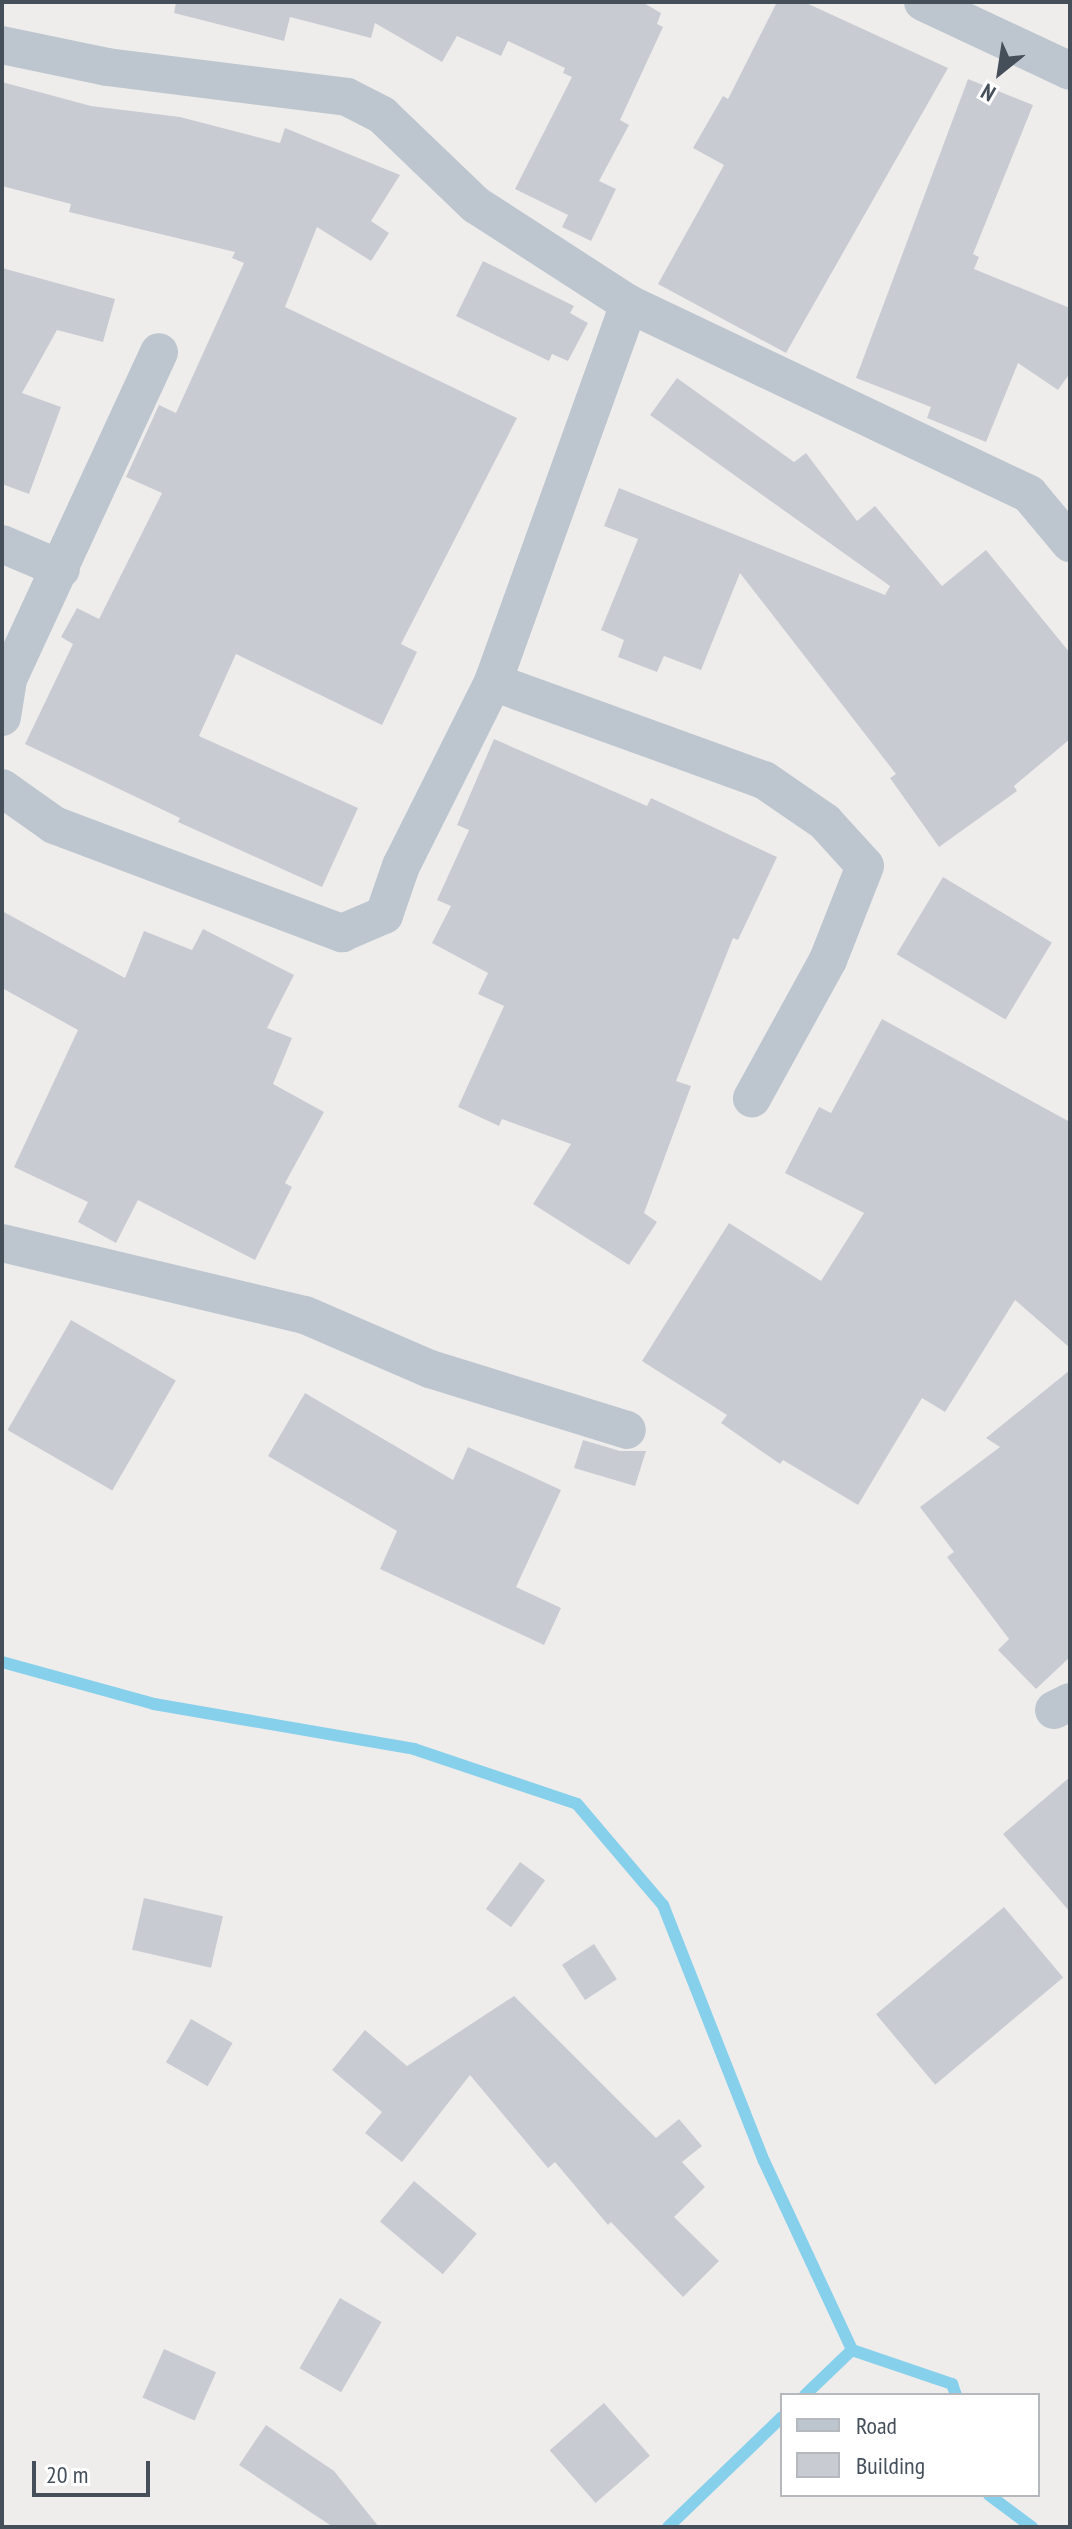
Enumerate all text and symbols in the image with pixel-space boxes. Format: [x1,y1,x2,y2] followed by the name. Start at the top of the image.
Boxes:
[960,32,1040,112] north arrow
[976,78,1000,108] text: N
[780,2393,1040,2497] legend
[856,2410,897,2441] text: Road
[36,2445,154,2495] scale bar
[856,2450,925,2481] text: Building
[46,2459,88,2490] text: 20 m

